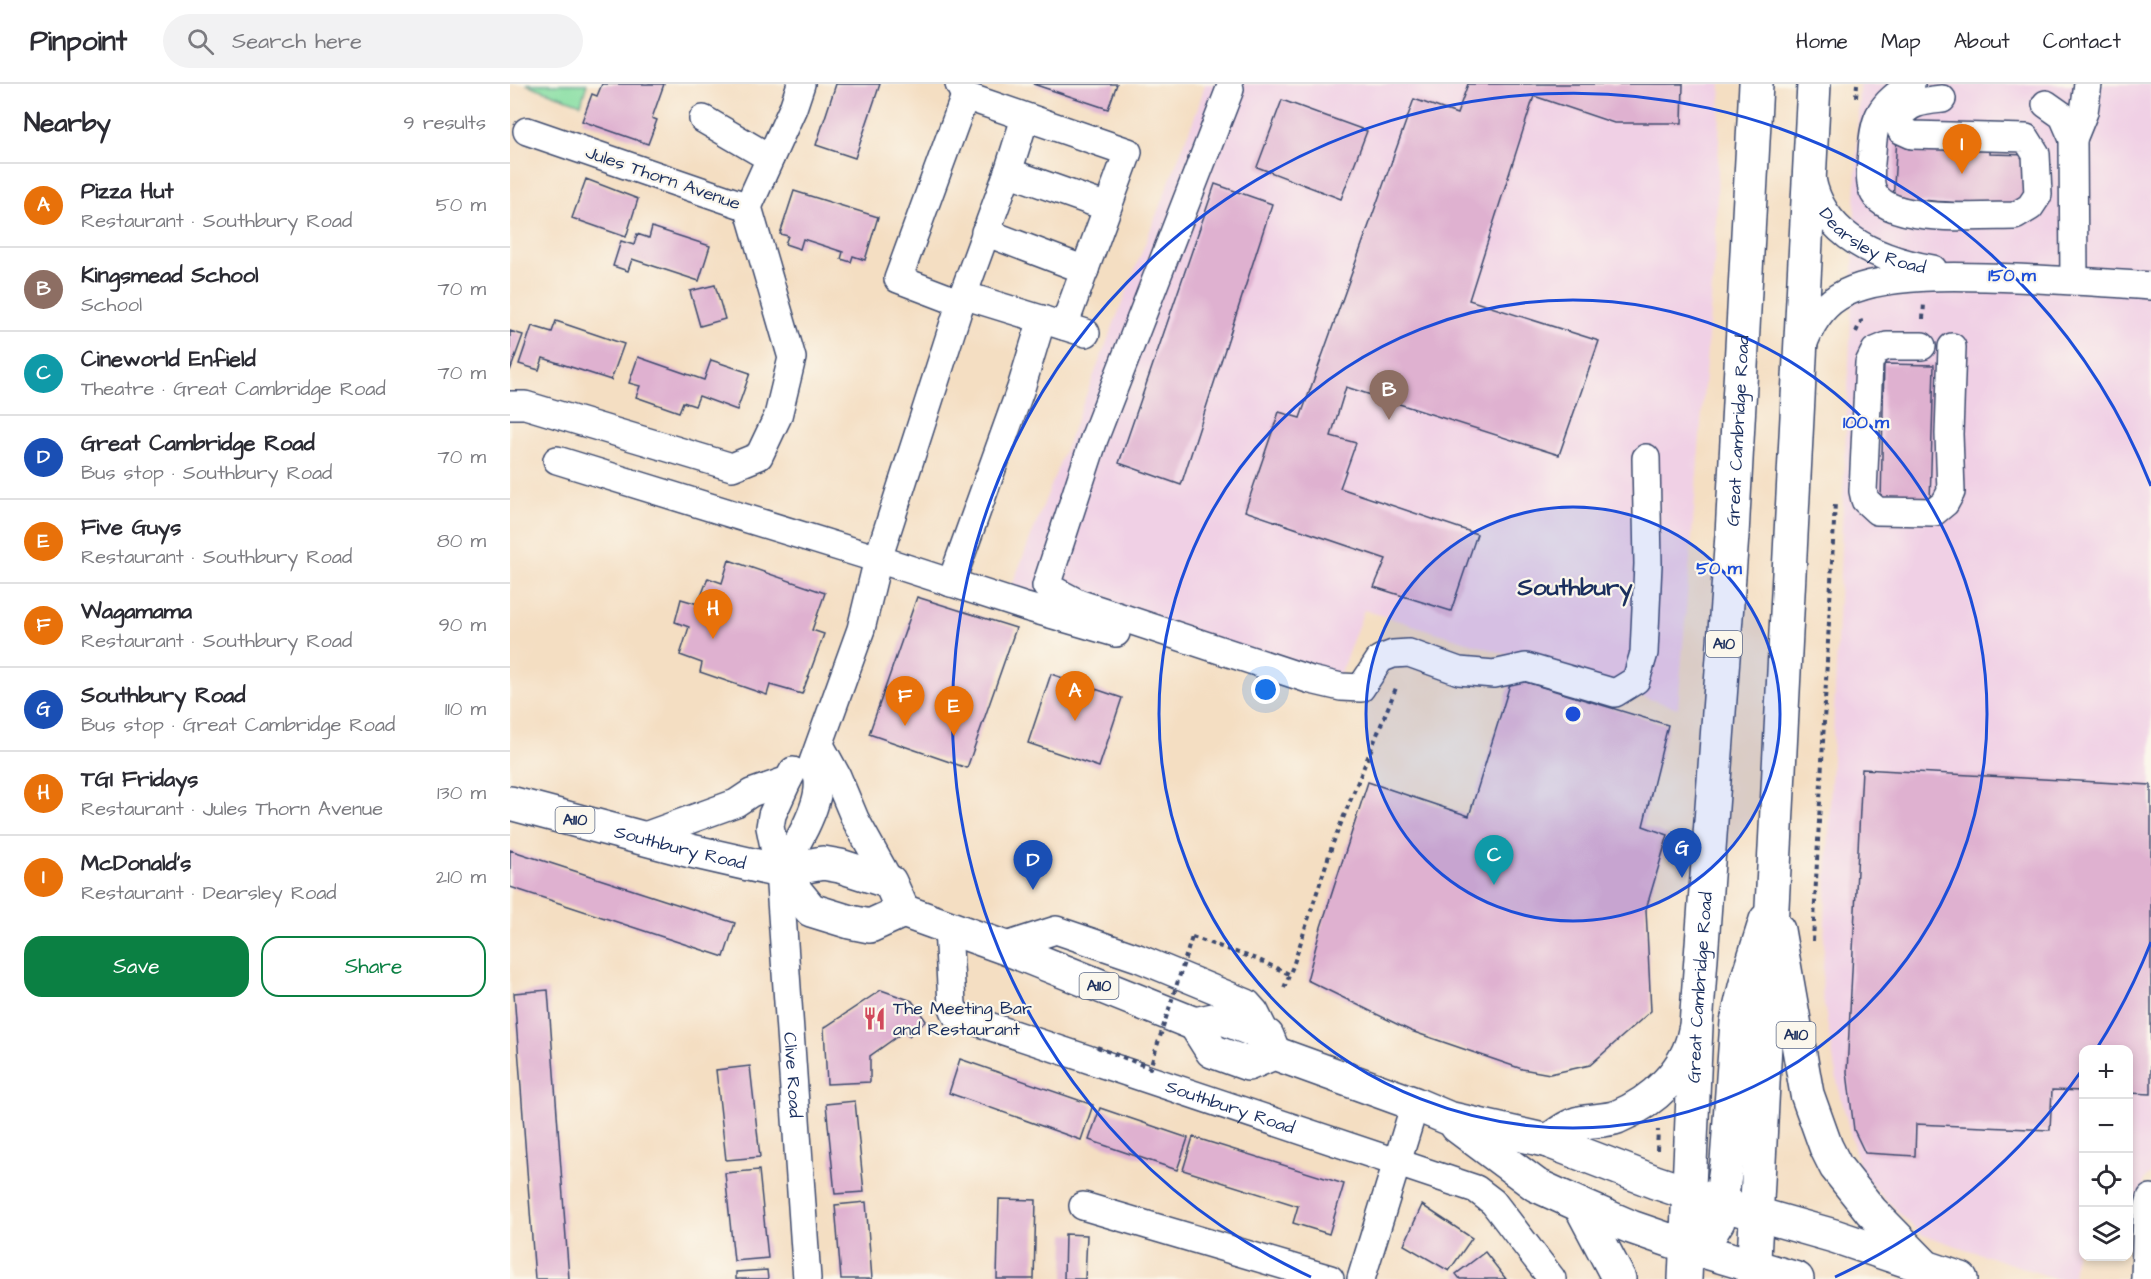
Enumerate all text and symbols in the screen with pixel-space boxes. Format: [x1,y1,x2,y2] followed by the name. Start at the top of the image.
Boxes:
[163,14,583,68] search box
[30,22,127,61] text: Pinpoint
[184,25,217,58] icon: search
[232,26,362,57] text: Search here
[1796,27,1848,56] text: Home
[1881,27,1921,56] text: Map
[1954,27,2010,56] text: About
[2043,27,2121,56] text: Contact
[24,105,111,141] text: Nearby
[403,109,486,137] text: 9 results
[1942,124,1982,174] pin: I
[582,140,744,216] street label: Jules Thorn Avenue
[81,176,174,207] text: Pizza Hut
[37,191,50,219] text: A
[436,191,486,219] text: 50 m
[1813,202,1928,280] street label: Dearsley Road
[81,207,352,235] text: Restaurant · Southbury Road
[81,260,259,291] text: Kingsmead School
[1988,263,2037,288] text: 150 m
[36,275,51,303] text: B
[438,275,486,303] text: 70 m
[81,291,142,319] text: School
[1720,334,1755,527] street label: Great Cambridge Road
[81,344,256,375] text: Cineworld Enfield
[36,359,51,387] text: C
[438,359,486,387] text: 70 m
[1370,370,1408,420] pin: B
[81,375,386,403] text: Theatre · Great Cambridge Road
[1843,410,1890,435] text: 100 m
[81,428,315,459] text: Great Cambridge Road
[37,443,50,471] text: D
[438,443,486,471] text: 70 m
[81,459,332,487] text: Bus stop · Southbury Road
[81,512,181,543] text: Five Guys
[38,527,49,555] text: E
[437,527,486,555] text: 80 m
[81,543,352,571] text: Restaurant · Southbury Road
[1696,556,1743,581] text: 50 m
[1517,571,1633,607] district label: Southbury
[694,590,732,639] pin: H
[81,596,192,627] text: Wagamama
[37,611,50,639] text: F
[438,611,486,639] text: 90 m
[81,627,352,655] text: Restaurant · Southbury Road
[1706,631,1742,657] road number: A10
[1056,672,1094,721] pin: A
[1251,675,1280,704] your location
[886,676,924,726] pin: F
[81,680,246,711] text: Southbury Road
[934,686,974,736] pin: E
[37,695,50,723] text: G
[445,695,486,723] text: 110 m
[1563,704,1583,724] centre of rings
[81,711,395,739] text: Bus stop · Great Cambridge Road
[81,764,198,795] text: TGI Fridays
[37,779,50,807] text: H
[437,779,486,807] text: 130 m
[81,795,383,823] text: Restaurant · Jules Thorn Avenue
[556,807,594,833] road number: A110
[612,819,748,876] street label: Southbury Road
[1662,828,1702,878] pin: G
[1474,836,1514,885] pin: C
[1014,840,1052,890] pin: D
[81,848,191,879] text: McDonald's
[42,863,45,891] text: I
[436,863,486,891] text: 210 m
[81,879,337,907] text: Restaurant · Dearsley Road
[1681,891,1718,1083] street label: Great Cambridge Road
[24,936,249,997] button: Save
[261,936,486,997] button: Share
[1080,973,1118,999] road number: A110
[893,996,1032,1042] place label: The Meeting Bar and Restaurant
[862,1005,888,1031] restaurant icon: The Meeting Bar and Restaurant
[1776,1022,1816,1048] road number: A110
[778,1031,808,1119] street label: Clive Road
[2079,1045,2133,1261] map controls
[2079,1045,2133,1099] button: +
[1162,1074,1298,1140] street label: Southbury Road
[2079,1099,2133,1153] button: −
[2079,1153,2133,1207] button: locate
[2079,1207,2133,1261] button: layers

